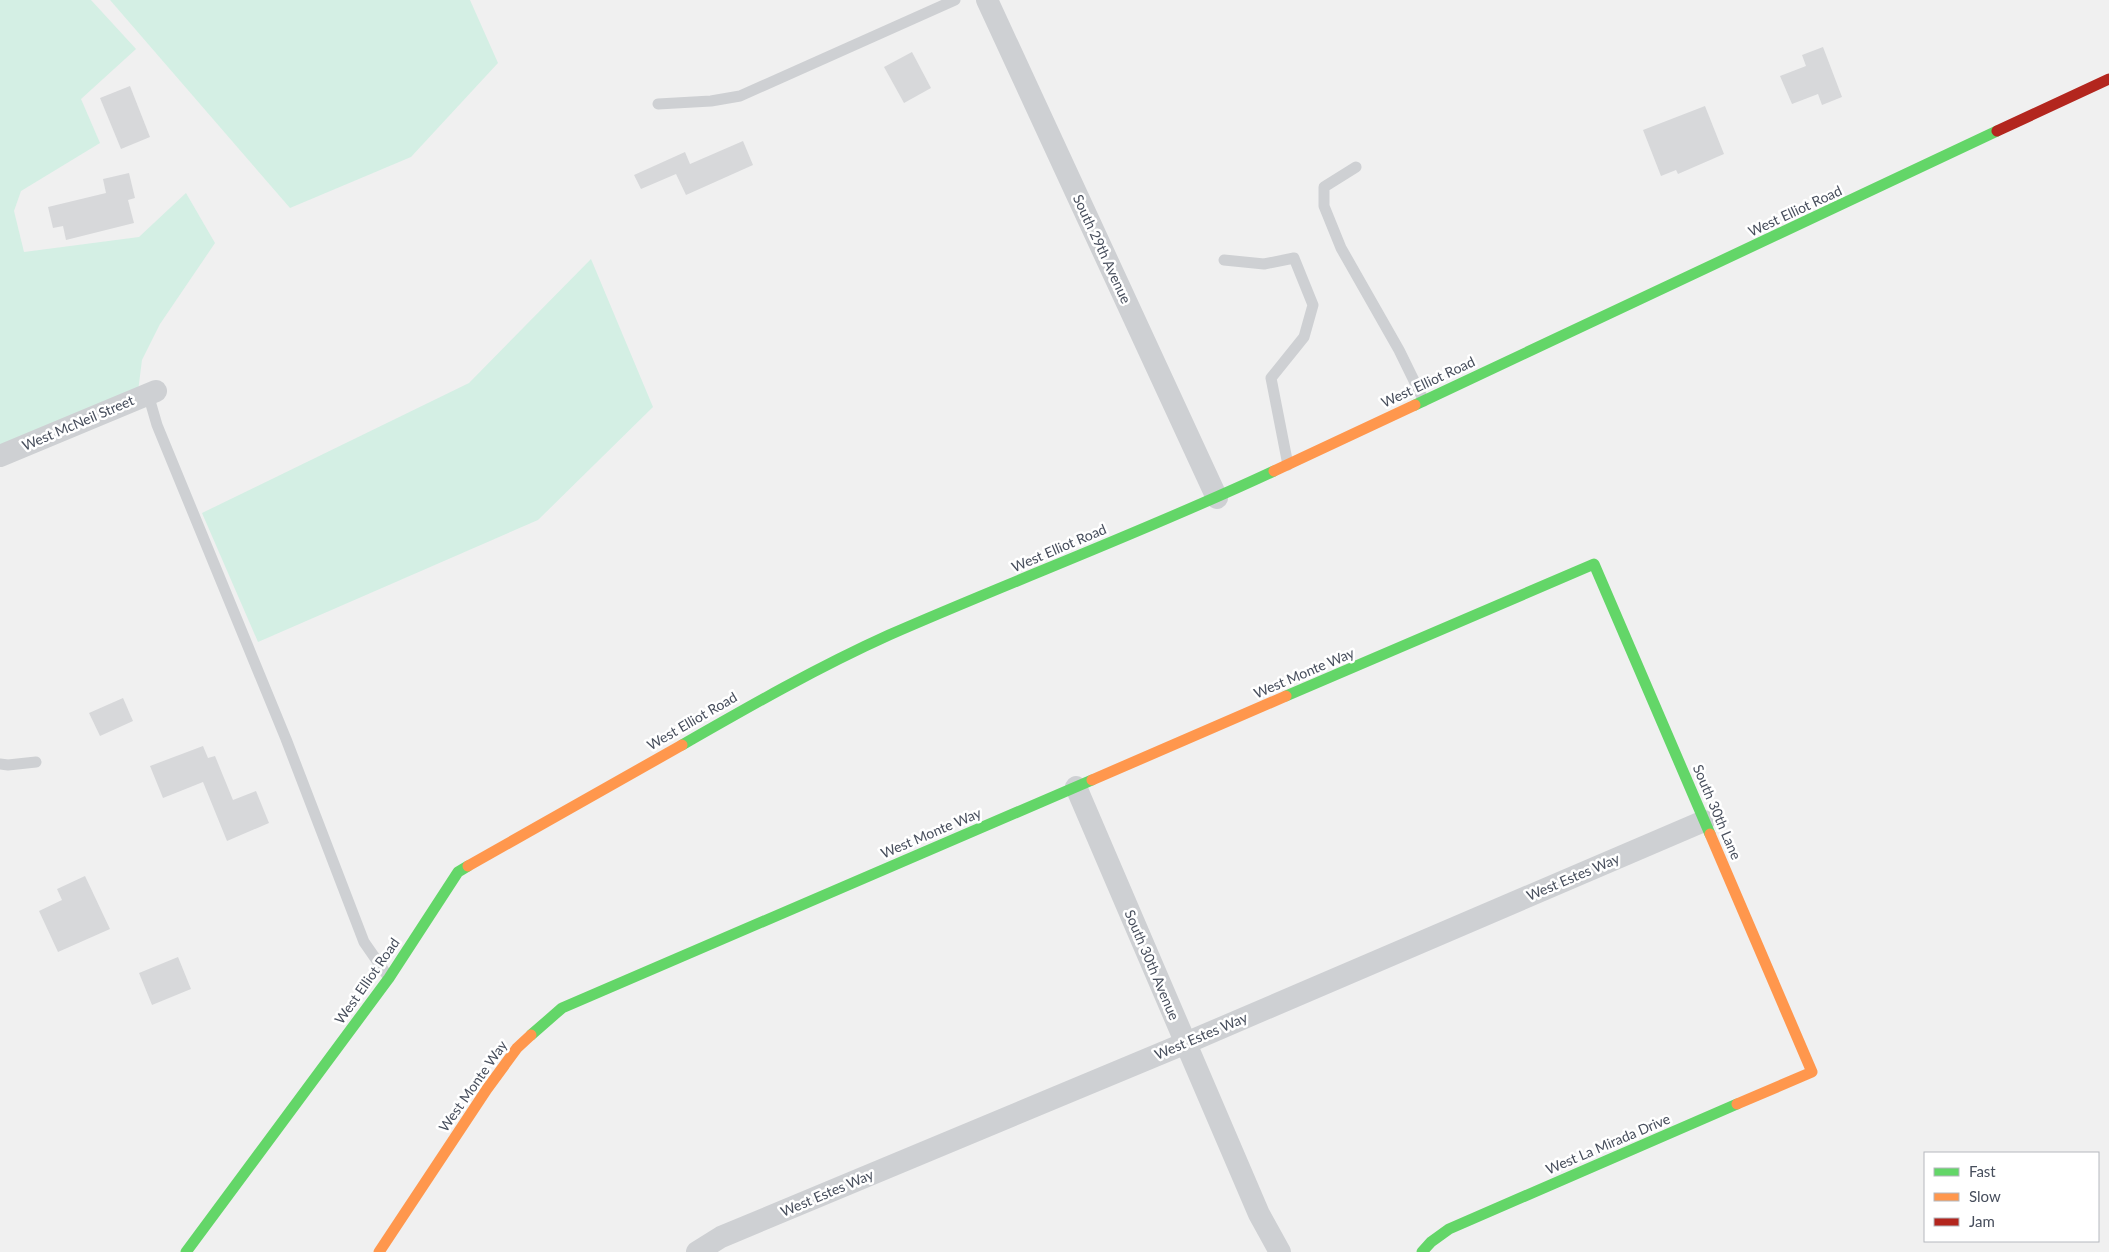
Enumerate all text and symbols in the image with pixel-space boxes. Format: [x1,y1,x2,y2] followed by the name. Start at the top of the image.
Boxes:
[1745,181,1844,240] street label: West Elliot Road
[1070,192,1135,306] street label: South 29th Avenue
[1378,352,1477,411] street label: West Elliot Road
[19,391,136,454] street label: West McNeil Street
[1009,520,1109,575] street label: West Elliot Road
[1251,643,1357,701] street label: West Monte Way
[644,688,740,753] street label: West Elliot Road
[1690,762,1745,862] street label: South 30th Lane
[878,803,984,861] street label: West Monte Way
[1524,849,1623,904] street label: West Estes Way
[1122,907,1183,1023] street label: South 30th Avenue
[331,934,403,1027] street label: West Elliot Road
[1152,1008,1251,1063] street label: West Estes Way
[435,1036,511,1135] street label: West Monte Way
[1543,1110,1673,1177] street label: West La Mirada Drive
[1924,1152,2099,1242] legend
[1969,1162,1996,1180] text: Fast
[778,1165,877,1220] street label: West Estes Way
[1969,1187,2001,1205] text: Slow
[1969,1212,1995,1230] text: Jam

